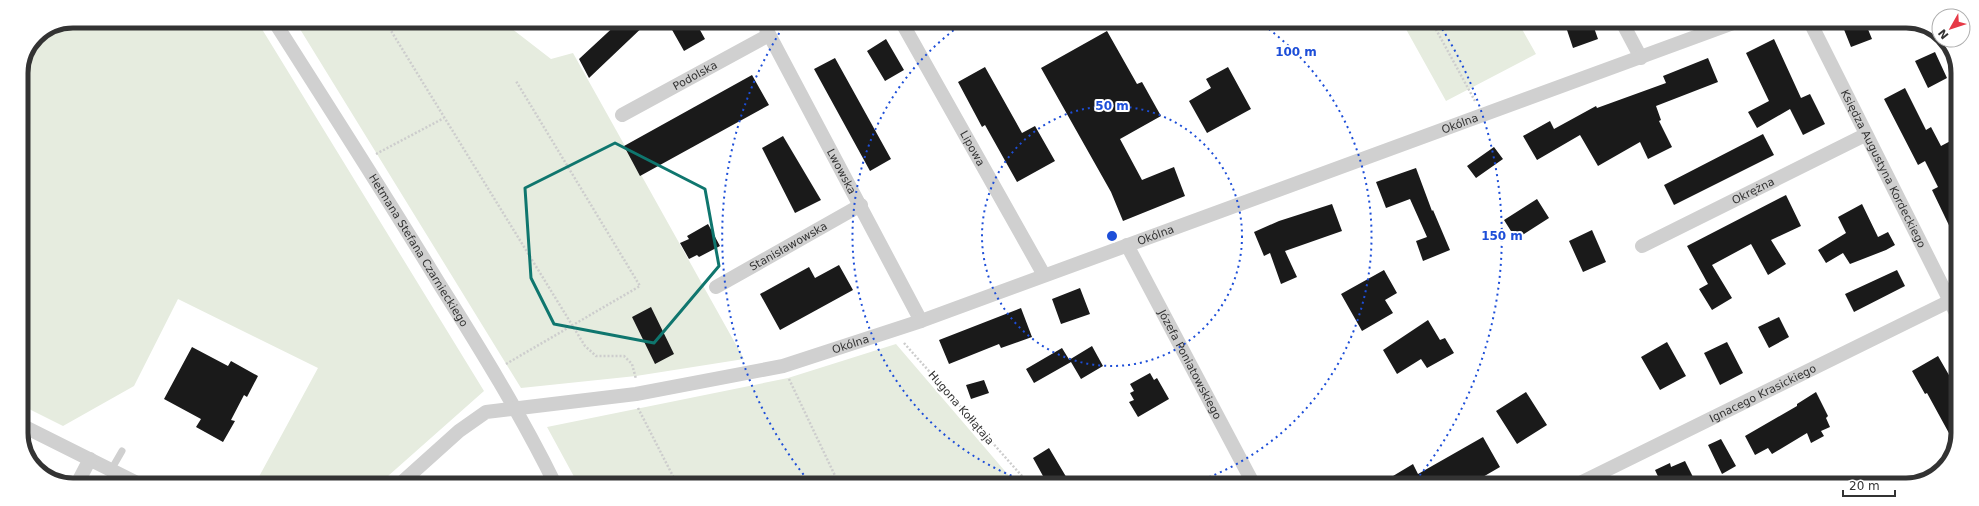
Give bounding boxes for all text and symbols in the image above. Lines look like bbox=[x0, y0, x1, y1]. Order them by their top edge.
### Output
north arrow bbox=[1931, 8, 1971, 48]
text: N bbox=[1936, 26, 1952, 42]
text: 100 m bbox=[1275, 45, 1317, 59]
street label: Podolska bbox=[671, 58, 719, 93]
street label: Księdza Augustyna Kordeckiego bbox=[1838, 87, 1929, 250]
text: 50 m bbox=[1095, 99, 1129, 113]
street label: Okólna bbox=[1440, 111, 1480, 136]
street label: Lipowa bbox=[957, 128, 988, 168]
street label: Lwowska bbox=[824, 146, 859, 196]
street label: Hetmana Stefana Czarnieckiego bbox=[366, 171, 471, 329]
street label: Okrężna bbox=[1730, 175, 1776, 207]
street label: Stanisławowska bbox=[747, 219, 829, 273]
street label: Okólna bbox=[1135, 222, 1176, 248]
centre of rings bbox=[1105, 229, 1119, 243]
text: 150 m bbox=[1481, 229, 1523, 243]
street label: Józefa Poniatowskiego bbox=[1155, 306, 1225, 422]
street label: Okólna bbox=[830, 332, 871, 356]
street label: Ignacego Krasickiego bbox=[1707, 361, 1818, 425]
street label: Hugona Kołłątaja bbox=[925, 368, 997, 448]
scale bar bbox=[1843, 472, 1895, 498]
text: 20 m bbox=[1849, 479, 1880, 493]

